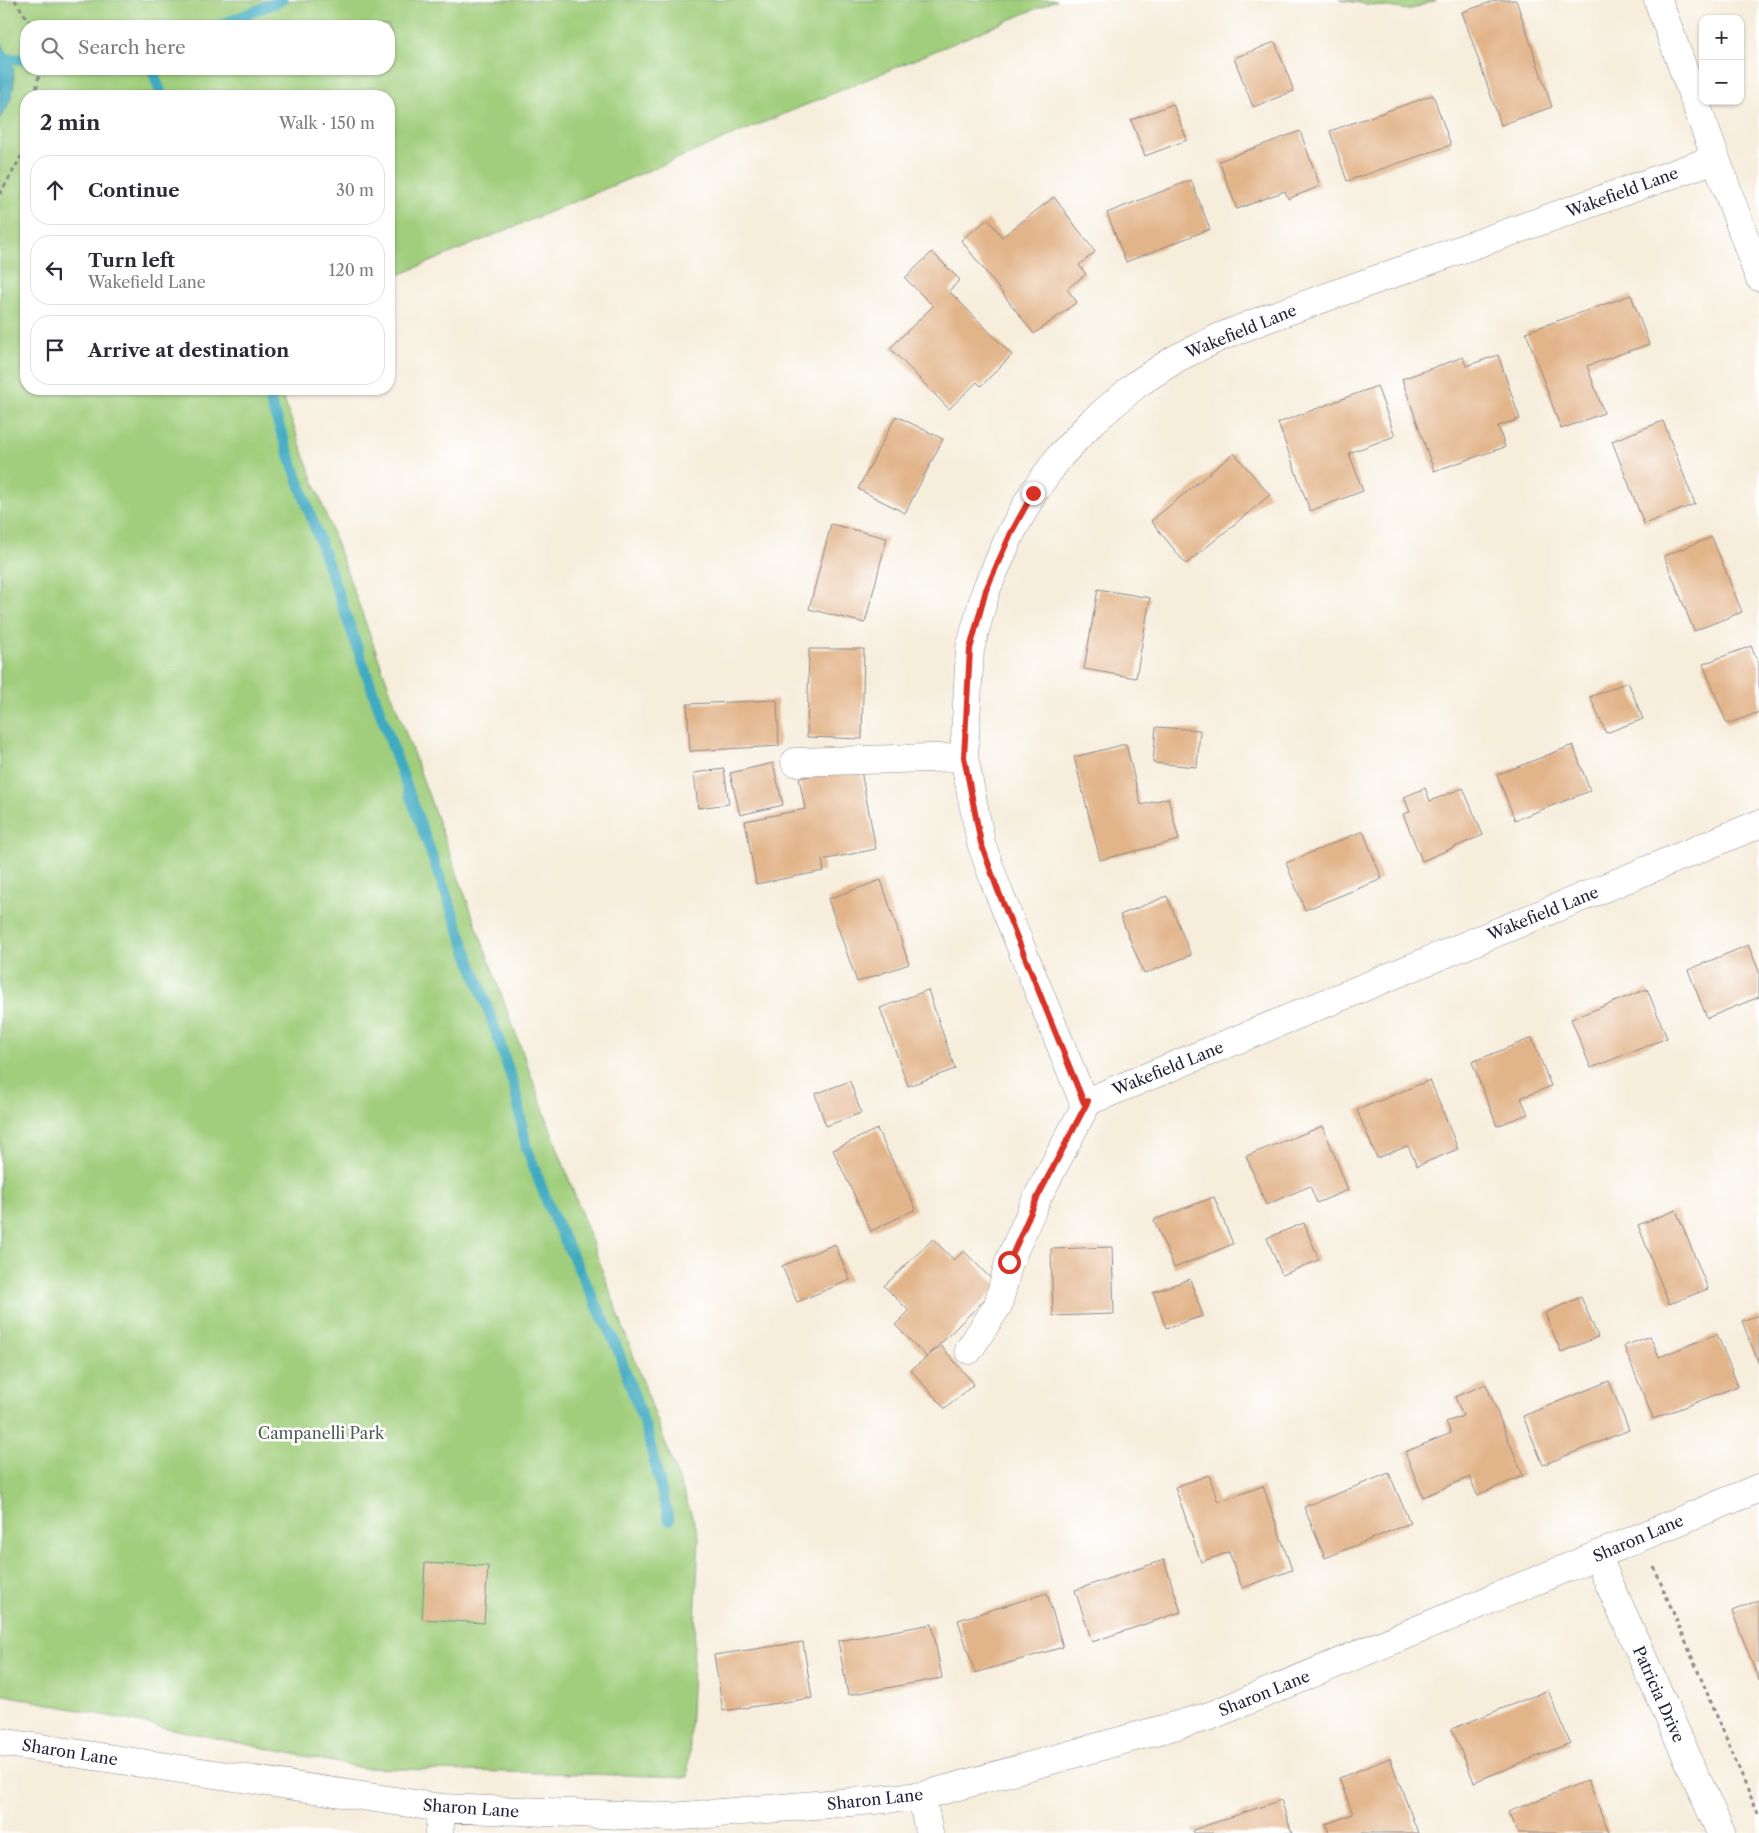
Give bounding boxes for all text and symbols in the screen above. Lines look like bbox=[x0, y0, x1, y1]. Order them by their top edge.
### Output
map controls bbox=[1699, 15, 1744, 105]
button: + bbox=[1699, 15, 1744, 60]
search box bbox=[20, 20, 395, 75]
icon: search bbox=[38, 34, 66, 62]
text: Search here bbox=[78, 36, 186, 59]
button: − bbox=[1699, 60, 1744, 105]
text: 2 min bbox=[40, 110, 100, 135]
text: Walk · 150 m bbox=[279, 113, 375, 133]
street label: Wakefield Lane bbox=[1562, 162, 1681, 222]
icon: ahead bbox=[41, 176, 69, 204]
text: Continue bbox=[88, 179, 180, 202]
text: 30 m bbox=[336, 180, 374, 200]
text: Turn left bbox=[88, 249, 175, 272]
icon: left bbox=[41, 256, 69, 284]
text: 120 m bbox=[329, 260, 374, 280]
text: Wakefield Lane bbox=[88, 272, 206, 292]
street label: Wakefield Lane bbox=[1182, 300, 1299, 363]
icon: arrive bbox=[41, 336, 69, 364]
text: Arrive at destination bbox=[88, 339, 289, 362]
route end bbox=[1022, 482, 1045, 505]
street label: Wakefield Lane bbox=[1484, 882, 1601, 945]
street label: Wakefield Lane bbox=[1109, 1037, 1226, 1100]
route start bbox=[998, 1251, 1021, 1274]
park label: Campanelli Park bbox=[258, 1423, 385, 1443]
street label: Sharon Lane bbox=[1590, 1510, 1686, 1566]
street label: Patricia Drive bbox=[1629, 1643, 1689, 1745]
street label: Sharon Lane bbox=[1215, 1666, 1313, 1720]
street label: Sharon Lane bbox=[21, 1735, 119, 1769]
street label: Sharon Lane bbox=[826, 1784, 924, 1814]
street label: Sharon Lane bbox=[422, 1795, 520, 1821]

